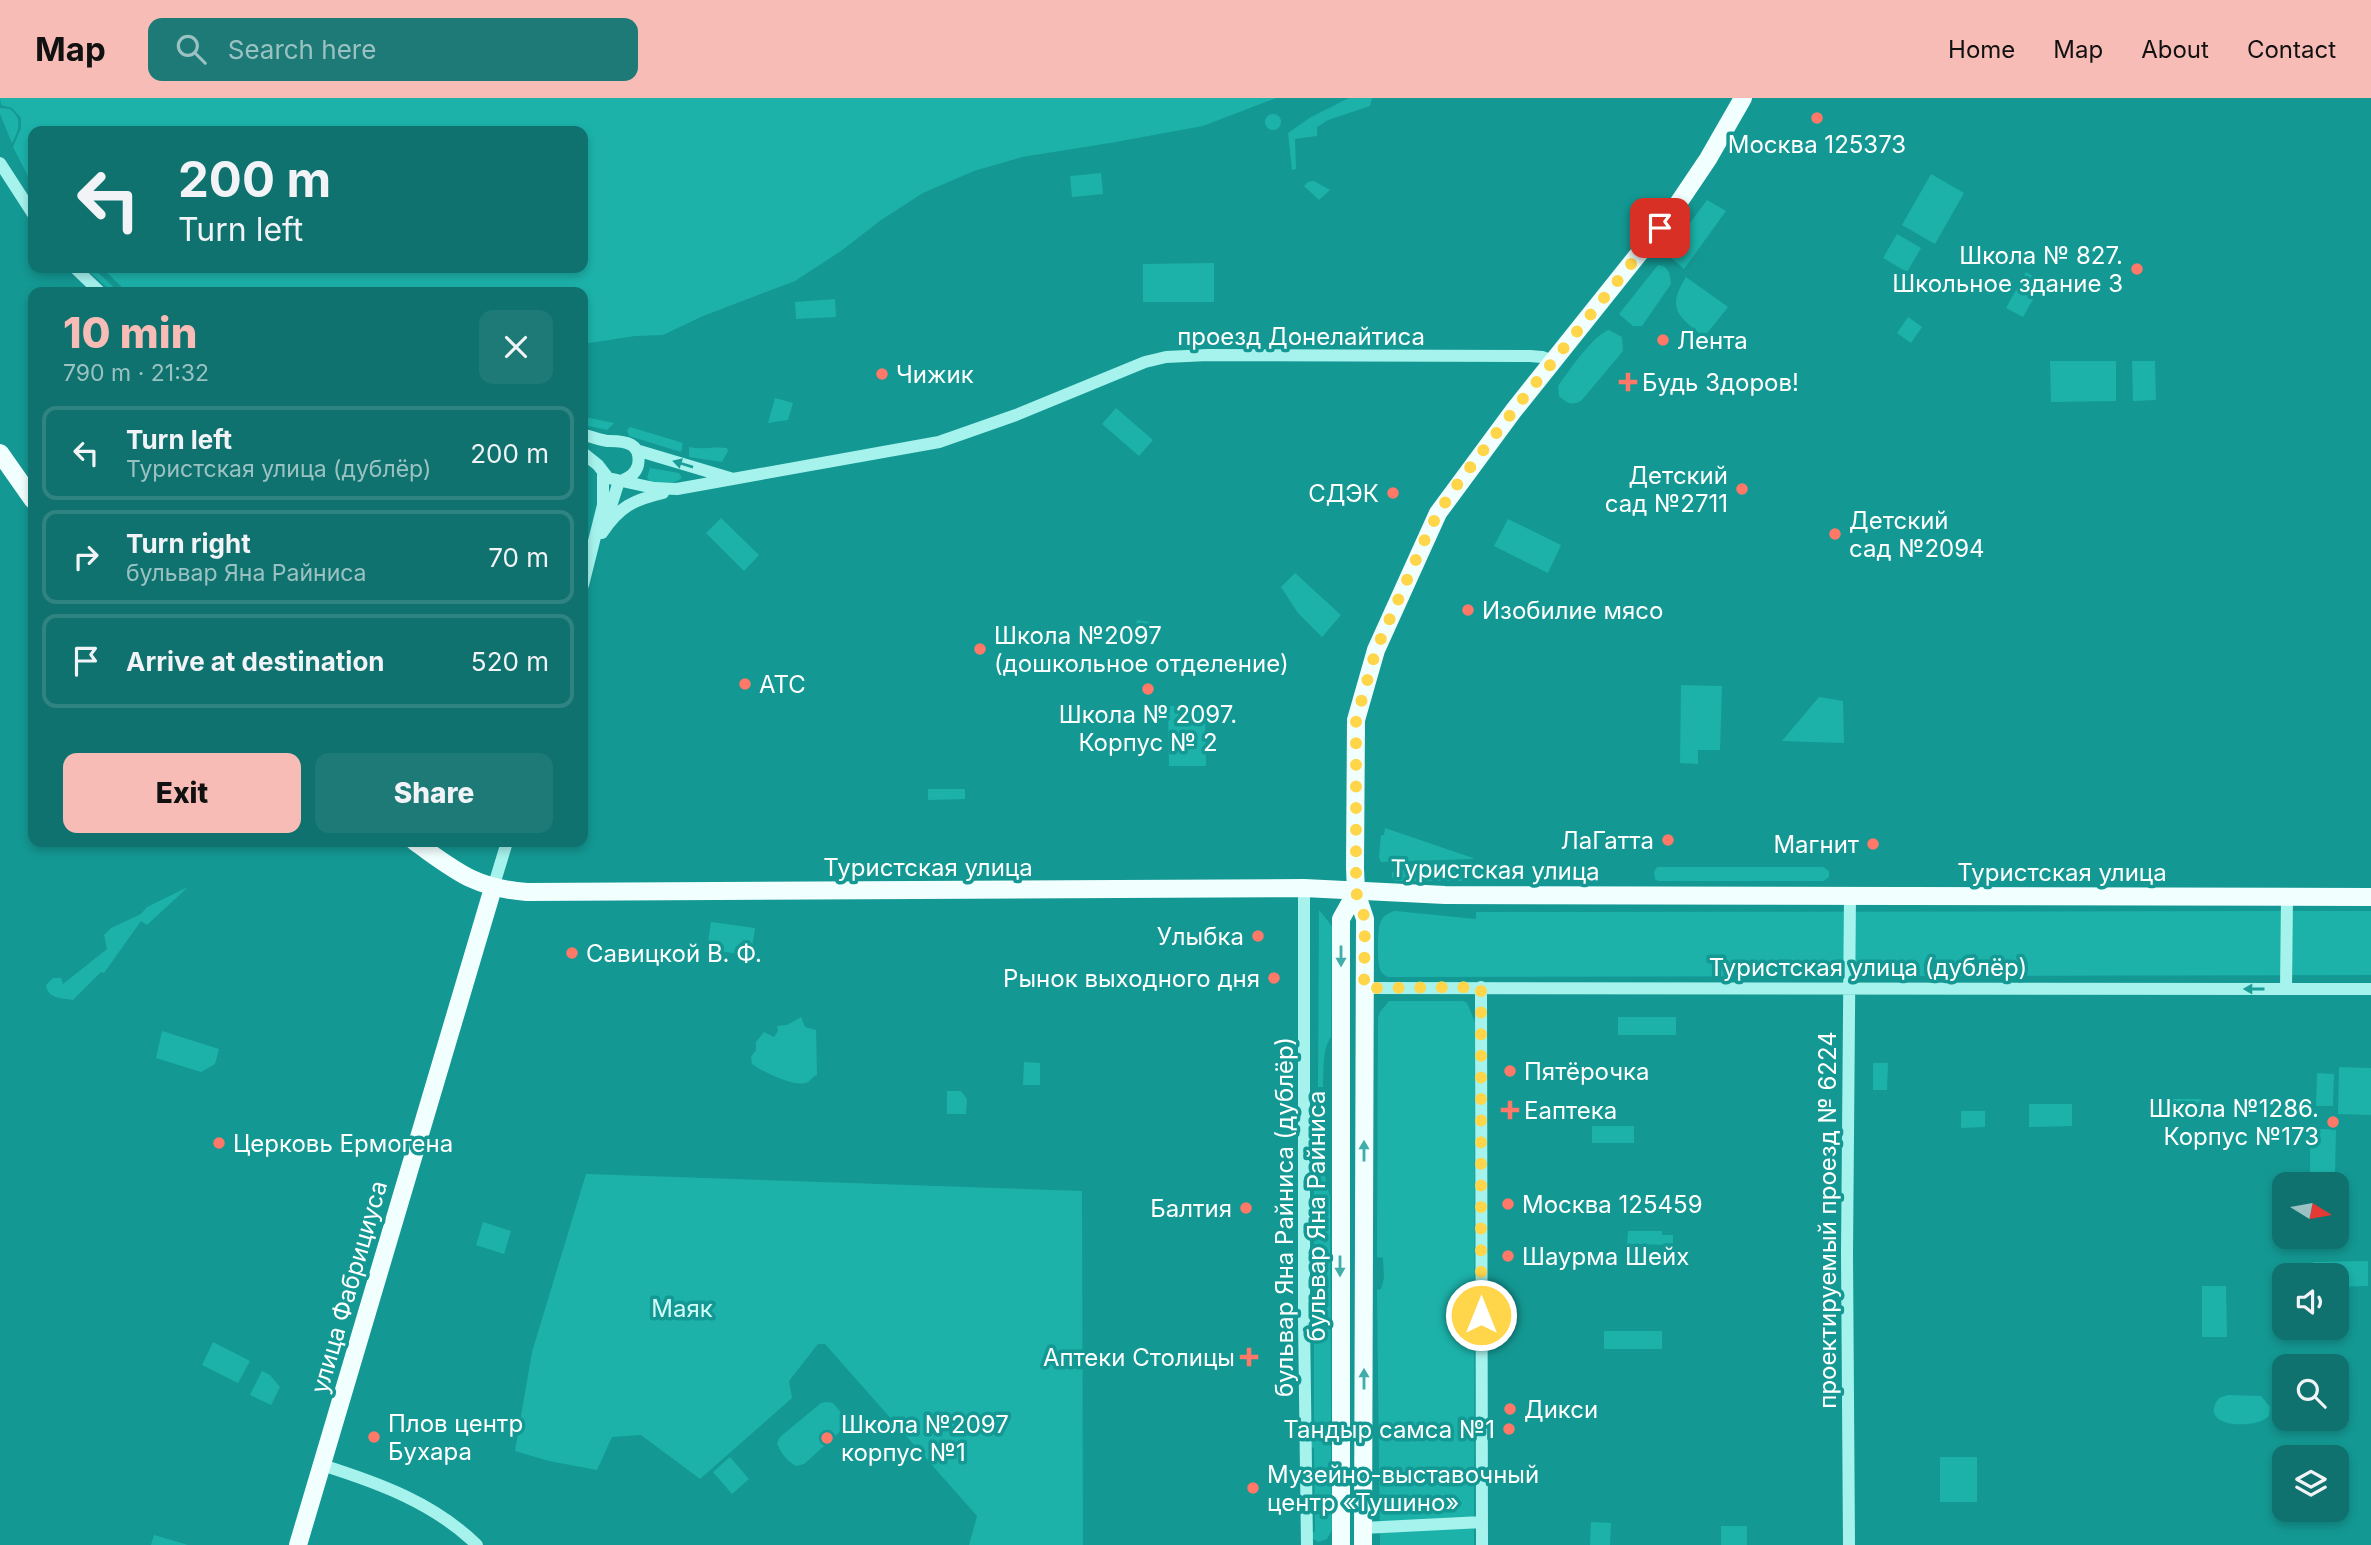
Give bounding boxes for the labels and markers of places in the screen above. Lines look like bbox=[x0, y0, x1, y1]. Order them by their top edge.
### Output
marker: Москва 125373 bbox=[1809, 110, 1825, 126]
place label: Москва 125373 bbox=[1728, 130, 1906, 159]
pin bbox=[1630, 198, 1690, 258]
place label: Школа № 827. Школьное здание 3 bbox=[1892, 241, 2123, 298]
marker: Школа № 827. Школьное здание 3 bbox=[2129, 261, 2145, 277]
place label: Лента bbox=[1677, 326, 1748, 355]
marker: Лента bbox=[1655, 332, 1671, 348]
place label: Чижик bbox=[896, 360, 974, 389]
marker: Чижик bbox=[874, 366, 890, 382]
place label: Будь Здоров! bbox=[1642, 368, 1799, 397]
marker: Будь Здоров! bbox=[1620, 374, 1636, 390]
place label: Детский сад №2711 bbox=[1605, 461, 1728, 518]
place label: СДЭК bbox=[1308, 479, 1379, 508]
marker: Детский сад №2711 bbox=[1734, 481, 1750, 497]
marker: СДЭК bbox=[1385, 485, 1401, 501]
place label: Детский сад №2094 bbox=[1849, 506, 1985, 563]
marker: Детский сад №2094 bbox=[1827, 526, 1843, 542]
place label: Изобилие мясо bbox=[1482, 596, 1663, 625]
marker: Изобилие мясо bbox=[1460, 602, 1476, 618]
place label: Школа №2097 (дошкольное отделение) bbox=[994, 621, 1289, 678]
marker: Школа №2097 (дошкольное отделение) bbox=[972, 641, 988, 657]
place label: АТС bbox=[759, 670, 806, 699]
marker: АТС bbox=[737, 676, 753, 692]
marker: Школа № 2097. Корпус № 2 bbox=[1140, 681, 1156, 697]
place label: Школа № 2097. Корпус № 2 bbox=[1059, 700, 1237, 757]
place label: ЛаГатта bbox=[1561, 826, 1654, 855]
place label: Магнит bbox=[1773, 830, 1859, 859]
marker: ЛаГатта bbox=[1660, 832, 1676, 848]
marker: Магнит bbox=[1865, 836, 1881, 852]
place label: Улыбка bbox=[1157, 922, 1244, 951]
marker: Улыбка bbox=[1250, 928, 1266, 944]
place label: Савицкой В. Ф. bbox=[586, 939, 762, 968]
marker: Савицкой В. Ф. bbox=[564, 945, 580, 961]
place label: Рынок выходного дня bbox=[1003, 964, 1260, 993]
marker: Рынок выходного дня bbox=[1266, 970, 1282, 986]
place label: Пятёрочка bbox=[1524, 1057, 1650, 1086]
marker: Пятёрочка bbox=[1502, 1063, 1518, 1079]
place label: Школа №1286. Корпус №173 bbox=[2149, 1094, 2319, 1151]
place label: Еаптека bbox=[1524, 1096, 1617, 1125]
marker: Еаптека bbox=[1502, 1102, 1518, 1118]
marker: Школа №1286. Корпус №173 bbox=[2325, 1114, 2341, 1130]
place label: Церковь Ермогена bbox=[233, 1129, 453, 1158]
marker: Церковь Ермогена bbox=[211, 1135, 227, 1151]
place label: Москва 125459 bbox=[1522, 1190, 1703, 1219]
place label: Балтия bbox=[1150, 1194, 1232, 1223]
marker: Москва 125459 bbox=[1500, 1196, 1516, 1212]
marker: Балтия bbox=[1238, 1200, 1254, 1216]
place label: Шаурма Шейх bbox=[1522, 1242, 1689, 1271]
marker: Шаурма Шейх bbox=[1500, 1248, 1516, 1264]
place label: Аптеки Столицы bbox=[1043, 1343, 1235, 1372]
marker: Аптеки Столицы bbox=[1241, 1349, 1257, 1365]
place label: Дикси bbox=[1524, 1395, 1598, 1424]
marker: Дикси bbox=[1502, 1401, 1518, 1417]
place label: Плов центр Бухара bbox=[388, 1409, 523, 1466]
place label: Школа №2097 корпус №1 bbox=[841, 1410, 1009, 1467]
place label: Тандыр самса №1 bbox=[1283, 1415, 1495, 1444]
marker: Тандыр самса №1 bbox=[1501, 1421, 1517, 1437]
marker: Плов центр Бухара bbox=[366, 1429, 382, 1445]
marker: Школа №2097 корпус №1 bbox=[819, 1430, 835, 1446]
place label: Музейно-выставочный центр «Тушино» bbox=[1267, 1460, 1539, 1517]
marker: Музейно-выставочный центр «Тушино» bbox=[1245, 1480, 1261, 1496]

